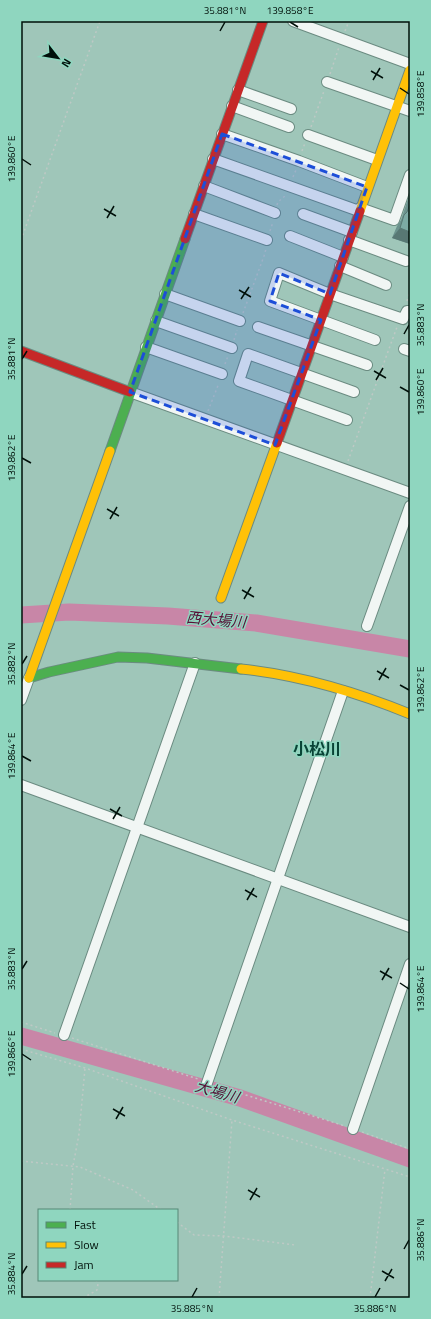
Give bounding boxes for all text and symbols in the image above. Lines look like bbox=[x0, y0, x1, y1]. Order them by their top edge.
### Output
text: 35.881°N bbox=[204, 3, 246, 18]
text: 139.858°E bbox=[267, 3, 314, 18]
north arrow bbox=[38, 38, 78, 78]
text: N bbox=[58, 56, 75, 71]
text: 139.858°E bbox=[413, 70, 428, 117]
text: 139.860°E bbox=[4, 135, 19, 182]
text: 35.883°N bbox=[413, 304, 428, 346]
text: 35.881°N bbox=[4, 338, 19, 380]
text: 139.860°E bbox=[413, 368, 428, 415]
text: 139.862°E bbox=[4, 434, 19, 481]
water label: 西大場川 bbox=[185, 605, 249, 634]
text: 35.882°N bbox=[4, 643, 19, 685]
text: 139.862°E bbox=[413, 666, 428, 713]
text: 139.864°E bbox=[4, 732, 19, 779]
district label: 小松川 bbox=[293, 737, 341, 761]
text: 35.883°N bbox=[4, 948, 19, 990]
text: 139.864°E bbox=[413, 965, 428, 1012]
text: 139.866°E bbox=[4, 1030, 19, 1077]
water label: 大場川 bbox=[192, 1074, 244, 1109]
legend bbox=[38, 1209, 178, 1281]
text: Fast bbox=[74, 1215, 97, 1234]
text: 35.886°N bbox=[413, 1219, 428, 1261]
text: Slow bbox=[74, 1235, 99, 1254]
text: 35.884°N bbox=[4, 1253, 19, 1295]
text: Jam bbox=[74, 1255, 94, 1274]
text: 35.885°N bbox=[171, 1301, 213, 1316]
text: 35.886°N bbox=[354, 1301, 396, 1316]

